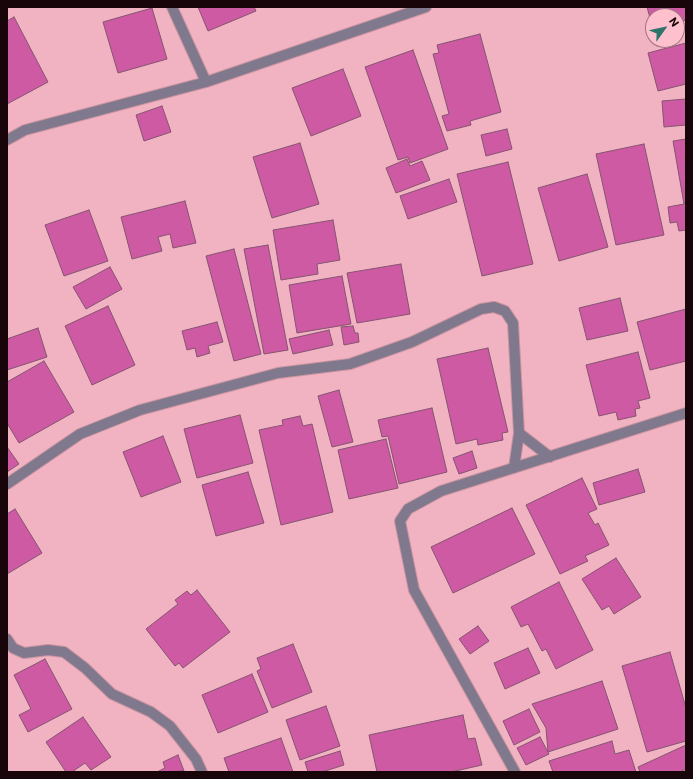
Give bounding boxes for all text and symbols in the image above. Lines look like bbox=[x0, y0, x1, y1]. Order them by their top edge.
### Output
north arrow bbox=[645, 8, 685, 48]
text: N bbox=[667, 15, 682, 29]

